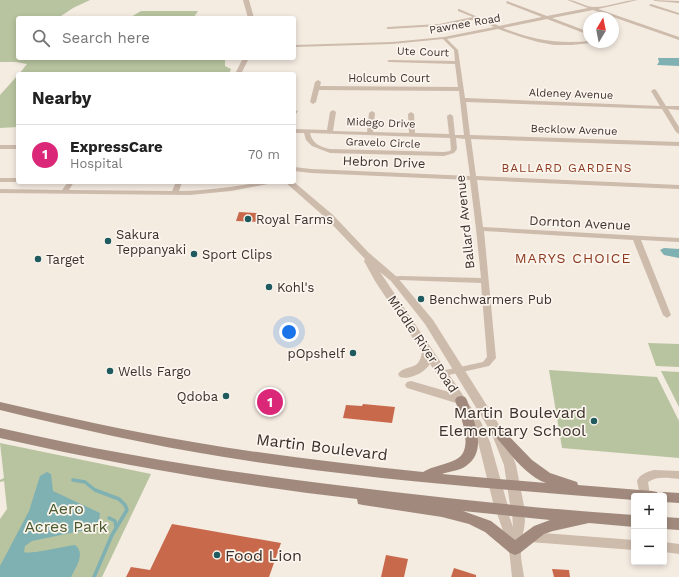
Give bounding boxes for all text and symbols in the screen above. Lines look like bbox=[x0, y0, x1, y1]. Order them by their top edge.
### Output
street label: Pawnee Road bbox=[428, 11, 502, 37]
north arrow bbox=[583, 12, 619, 48]
search box bbox=[16, 16, 296, 60]
icon: search bbox=[30, 27, 52, 49]
text: Search here bbox=[62, 29, 150, 47]
street label: Ute Court bbox=[397, 45, 450, 59]
street label: Holcumb Court bbox=[348, 72, 430, 85]
street label: Aldeney Avenue bbox=[529, 86, 613, 102]
text: Nearby bbox=[32, 88, 91, 108]
street label: Midego Drive bbox=[346, 115, 416, 131]
street label: Becklow Avenue bbox=[530, 122, 618, 138]
street label: Gravelo Circle bbox=[345, 135, 421, 151]
text: ExpressCare bbox=[70, 138, 163, 156]
text: 1 bbox=[42, 147, 48, 162]
text: 70 m bbox=[248, 147, 280, 162]
street label: Hebron Drive bbox=[342, 153, 426, 171]
text: Hospital bbox=[70, 156, 122, 171]
district label: BALLARD GARDENS bbox=[501, 161, 633, 175]
street label: Ballard Avenue bbox=[453, 174, 477, 270]
place label: Royal Farms bbox=[256, 212, 333, 227]
street label: Dornton Avenue bbox=[529, 213, 631, 233]
marker: Royal Farms bbox=[243, 214, 253, 224]
place label: Sakura Teppanyaki bbox=[116, 227, 186, 257]
marker: Sakura Teppanyaki bbox=[103, 236, 113, 246]
place label: Sport Clips bbox=[202, 247, 273, 262]
marker: Sport Clips bbox=[189, 249, 199, 259]
district label: MARYS CHOICE bbox=[515, 250, 631, 266]
place label: Target bbox=[46, 252, 85, 267]
marker: Target bbox=[33, 254, 43, 264]
place label: Kohl's bbox=[277, 280, 314, 295]
marker: Kohl's bbox=[264, 282, 274, 292]
street label: Middle River Road bbox=[385, 292, 461, 396]
place label: Benchwarmers Pub bbox=[429, 292, 552, 307]
marker: Benchwarmers Pub bbox=[416, 294, 426, 304]
your location bbox=[279, 322, 299, 342]
place label: pOpshelf bbox=[288, 346, 345, 361]
marker: pOpshelf bbox=[348, 348, 358, 358]
place label: Wells Fargo bbox=[118, 364, 191, 379]
marker: Wells Fargo bbox=[105, 366, 115, 376]
pin: 1 bbox=[257, 387, 283, 417]
place label: Qdoba bbox=[177, 389, 219, 404]
marker: Qdoba bbox=[221, 391, 231, 401]
place label: Martin Boulevard Elementary School bbox=[439, 403, 586, 440]
marker: Martin Boulevard Elementary School bbox=[589, 416, 599, 426]
street label: Martin Boulevard bbox=[255, 430, 389, 464]
map controls bbox=[631, 493, 667, 565]
button: + bbox=[631, 493, 667, 529]
park label: Aero Acres Park bbox=[24, 499, 108, 536]
button: − bbox=[631, 529, 667, 565]
place label: Food Lion bbox=[225, 546, 302, 565]
marker: Food Lion bbox=[212, 550, 222, 560]

